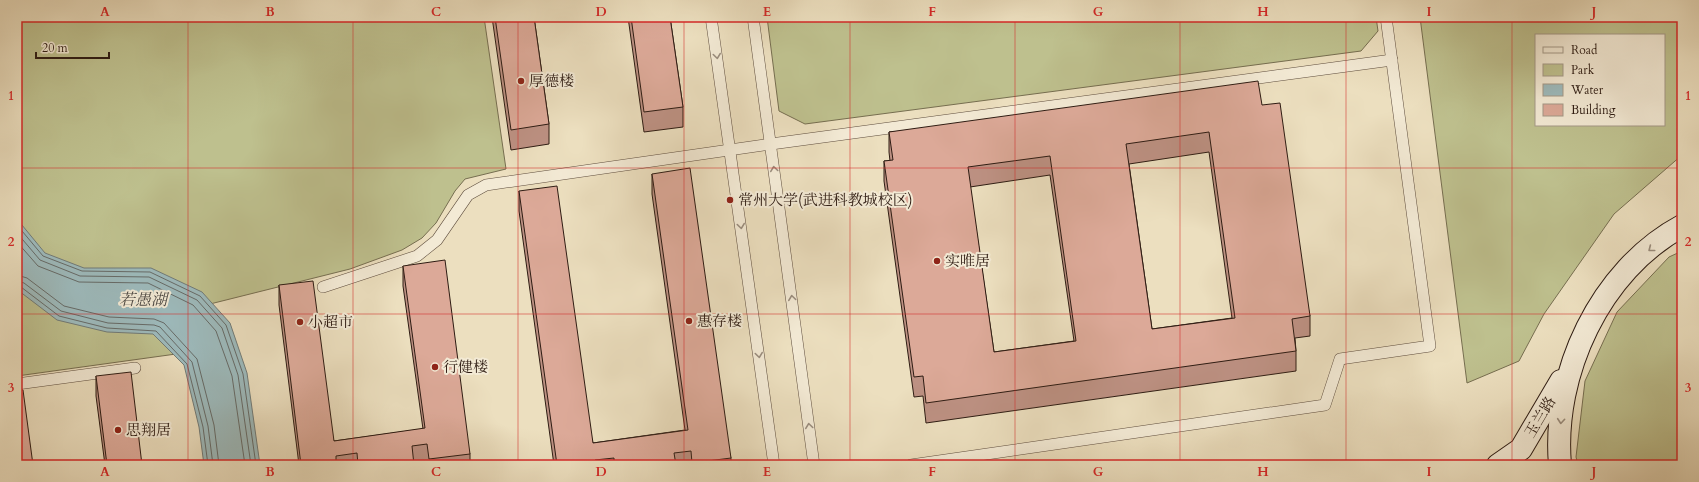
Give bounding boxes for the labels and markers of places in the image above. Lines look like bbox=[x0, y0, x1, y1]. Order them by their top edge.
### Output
place label: 厚德楼 bbox=[529, 71, 574, 91]
marker: 厚德楼 bbox=[516, 76, 526, 86]
place label: 常州大学(武进科教城校区) bbox=[738, 190, 913, 210]
marker: 常州大学(武进科教城校区) bbox=[725, 195, 735, 205]
place label: 实唯居 bbox=[945, 251, 990, 271]
marker: 实唯居 bbox=[932, 256, 942, 266]
place label: 惠存楼 bbox=[697, 311, 742, 331]
place label: 小超市 bbox=[308, 312, 353, 332]
marker: 惠存楼 bbox=[684, 316, 694, 326]
marker: 小超市 bbox=[295, 317, 305, 327]
place label: 行健楼 bbox=[443, 357, 488, 377]
marker: 行健楼 bbox=[430, 362, 440, 372]
place label: 思翔居 bbox=[126, 420, 171, 440]
marker: 思翔居 bbox=[113, 425, 123, 435]

